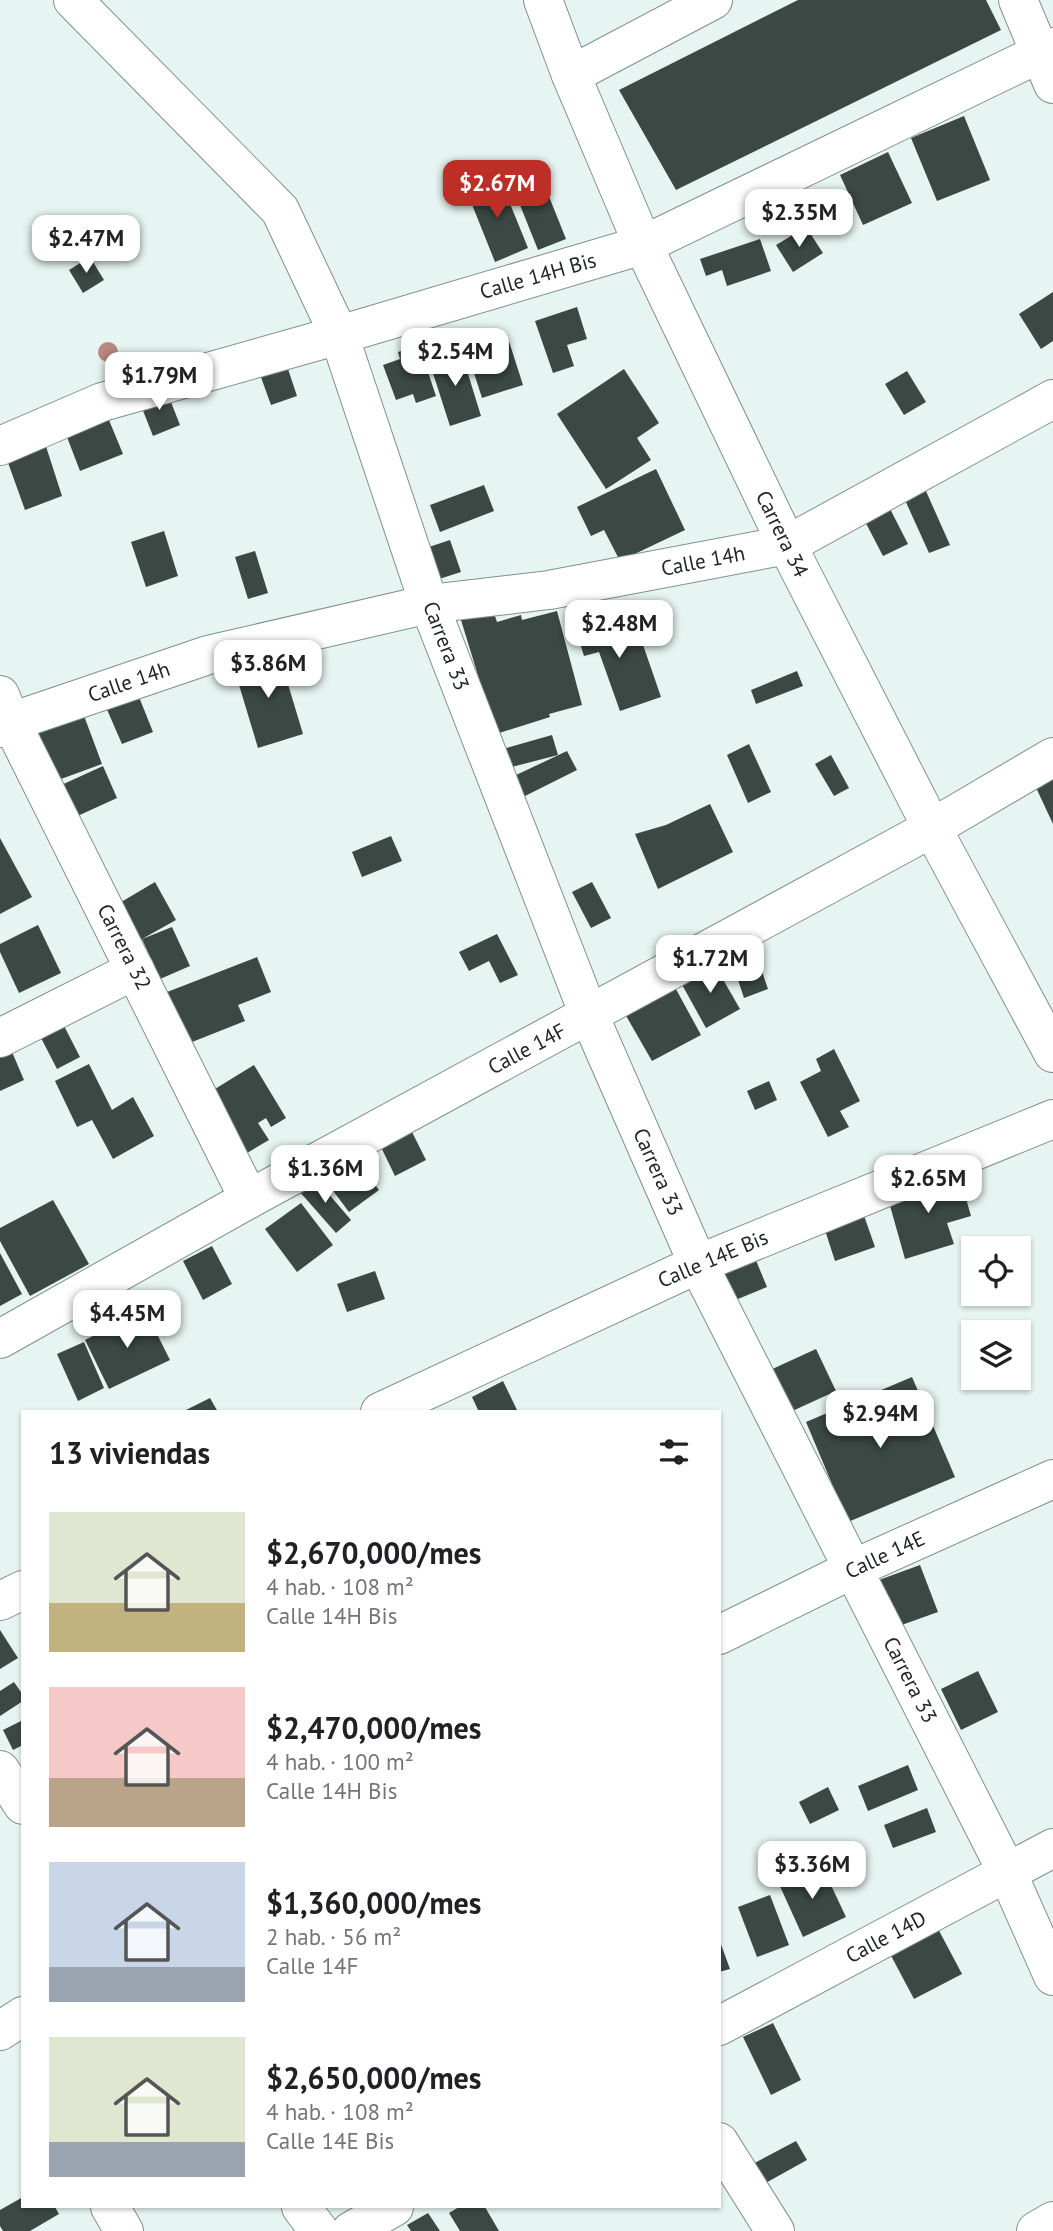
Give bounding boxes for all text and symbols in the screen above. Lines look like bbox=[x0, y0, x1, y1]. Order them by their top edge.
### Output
pin: $2.67M bbox=[440, 160, 554, 220]
text: $2.67M bbox=[459, 168, 535, 197]
pin: $2.35M bbox=[742, 190, 856, 249]
text: $2.35M bbox=[761, 197, 837, 226]
pin: $2.47M bbox=[29, 216, 143, 275]
text: $2.47M bbox=[48, 223, 124, 252]
street label: Calle 14H Bis bbox=[476, 246, 599, 305]
pin: $2.54M bbox=[398, 328, 512, 388]
text: $2.54M bbox=[417, 336, 493, 365]
pin: $1.79M bbox=[102, 352, 216, 412]
text: $1.79M bbox=[121, 360, 197, 389]
street label: Carrera 34 bbox=[750, 486, 815, 582]
street label: Calle 14h bbox=[659, 539, 747, 582]
street label: Carrera 33 bbox=[417, 598, 476, 694]
pin: $2.48M bbox=[562, 600, 676, 660]
text: $2.48M bbox=[581, 608, 657, 637]
pin: $3.86M bbox=[211, 640, 325, 700]
text: $3.86M bbox=[230, 648, 306, 677]
street label: Calle 14h bbox=[84, 655, 173, 708]
street label: Carrera 32 bbox=[91, 899, 158, 994]
pin: $1.72M bbox=[653, 936, 767, 995]
text: $1.72M bbox=[672, 943, 748, 972]
street label: Calle 14F bbox=[483, 1017, 570, 1080]
street label: Carrera 33 bbox=[627, 1124, 690, 1220]
pin: $1.36M bbox=[268, 1146, 382, 1205]
text: $1.36M bbox=[287, 1153, 363, 1182]
pin: $2.65M bbox=[871, 1156, 985, 1215]
text: $2.65M bbox=[890, 1163, 966, 1192]
street label: Calle 14E Bis bbox=[654, 1223, 772, 1294]
map controls bbox=[961, 1236, 1031, 1390]
button: locate bbox=[961, 1236, 1031, 1306]
pin: $4.45M bbox=[70, 1290, 184, 1350]
text: $4.45M bbox=[89, 1298, 165, 1327]
button: layers bbox=[961, 1320, 1031, 1390]
pin: $2.94M bbox=[823, 1390, 937, 1450]
text: $2.94M bbox=[842, 1398, 918, 1427]
text: 13 viviendas bbox=[49, 1433, 210, 1472]
icon: filters bbox=[655, 1433, 693, 1471]
street label: Calle 14E bbox=[841, 1524, 929, 1585]
text: $2,670,000/mes bbox=[266, 1533, 482, 1572]
icon: home bbox=[105, 1540, 189, 1624]
text: 4 hab. · 108 m² bbox=[266, 1572, 414, 1601]
text: Calle 14H Bis bbox=[266, 1601, 397, 1630]
street label: Carrera 33 bbox=[877, 1632, 944, 1727]
text: $2,470,000/mes bbox=[266, 1708, 482, 1747]
icon: home bbox=[105, 1715, 189, 1799]
text: 4 hab. · 100 m² bbox=[266, 1747, 414, 1776]
text: Calle 14H Bis bbox=[266, 1776, 397, 1805]
pin: $3.36M bbox=[755, 1842, 869, 1901]
text: $3.36M bbox=[774, 1849, 850, 1878]
text: $1,360,000/mes bbox=[266, 1883, 482, 1922]
icon: home bbox=[105, 1890, 189, 1974]
street label: Calle 14D bbox=[841, 1904, 931, 1969]
text: 2 hab. · 56 m² bbox=[266, 1922, 401, 1951]
text: Calle 14F bbox=[266, 1951, 358, 1980]
text: $2,650,000/mes bbox=[266, 2058, 482, 2097]
icon: home bbox=[105, 2065, 189, 2149]
text: 4 hab. · 108 m² bbox=[266, 2097, 414, 2126]
text: Calle 14E Bis bbox=[266, 2126, 394, 2155]

